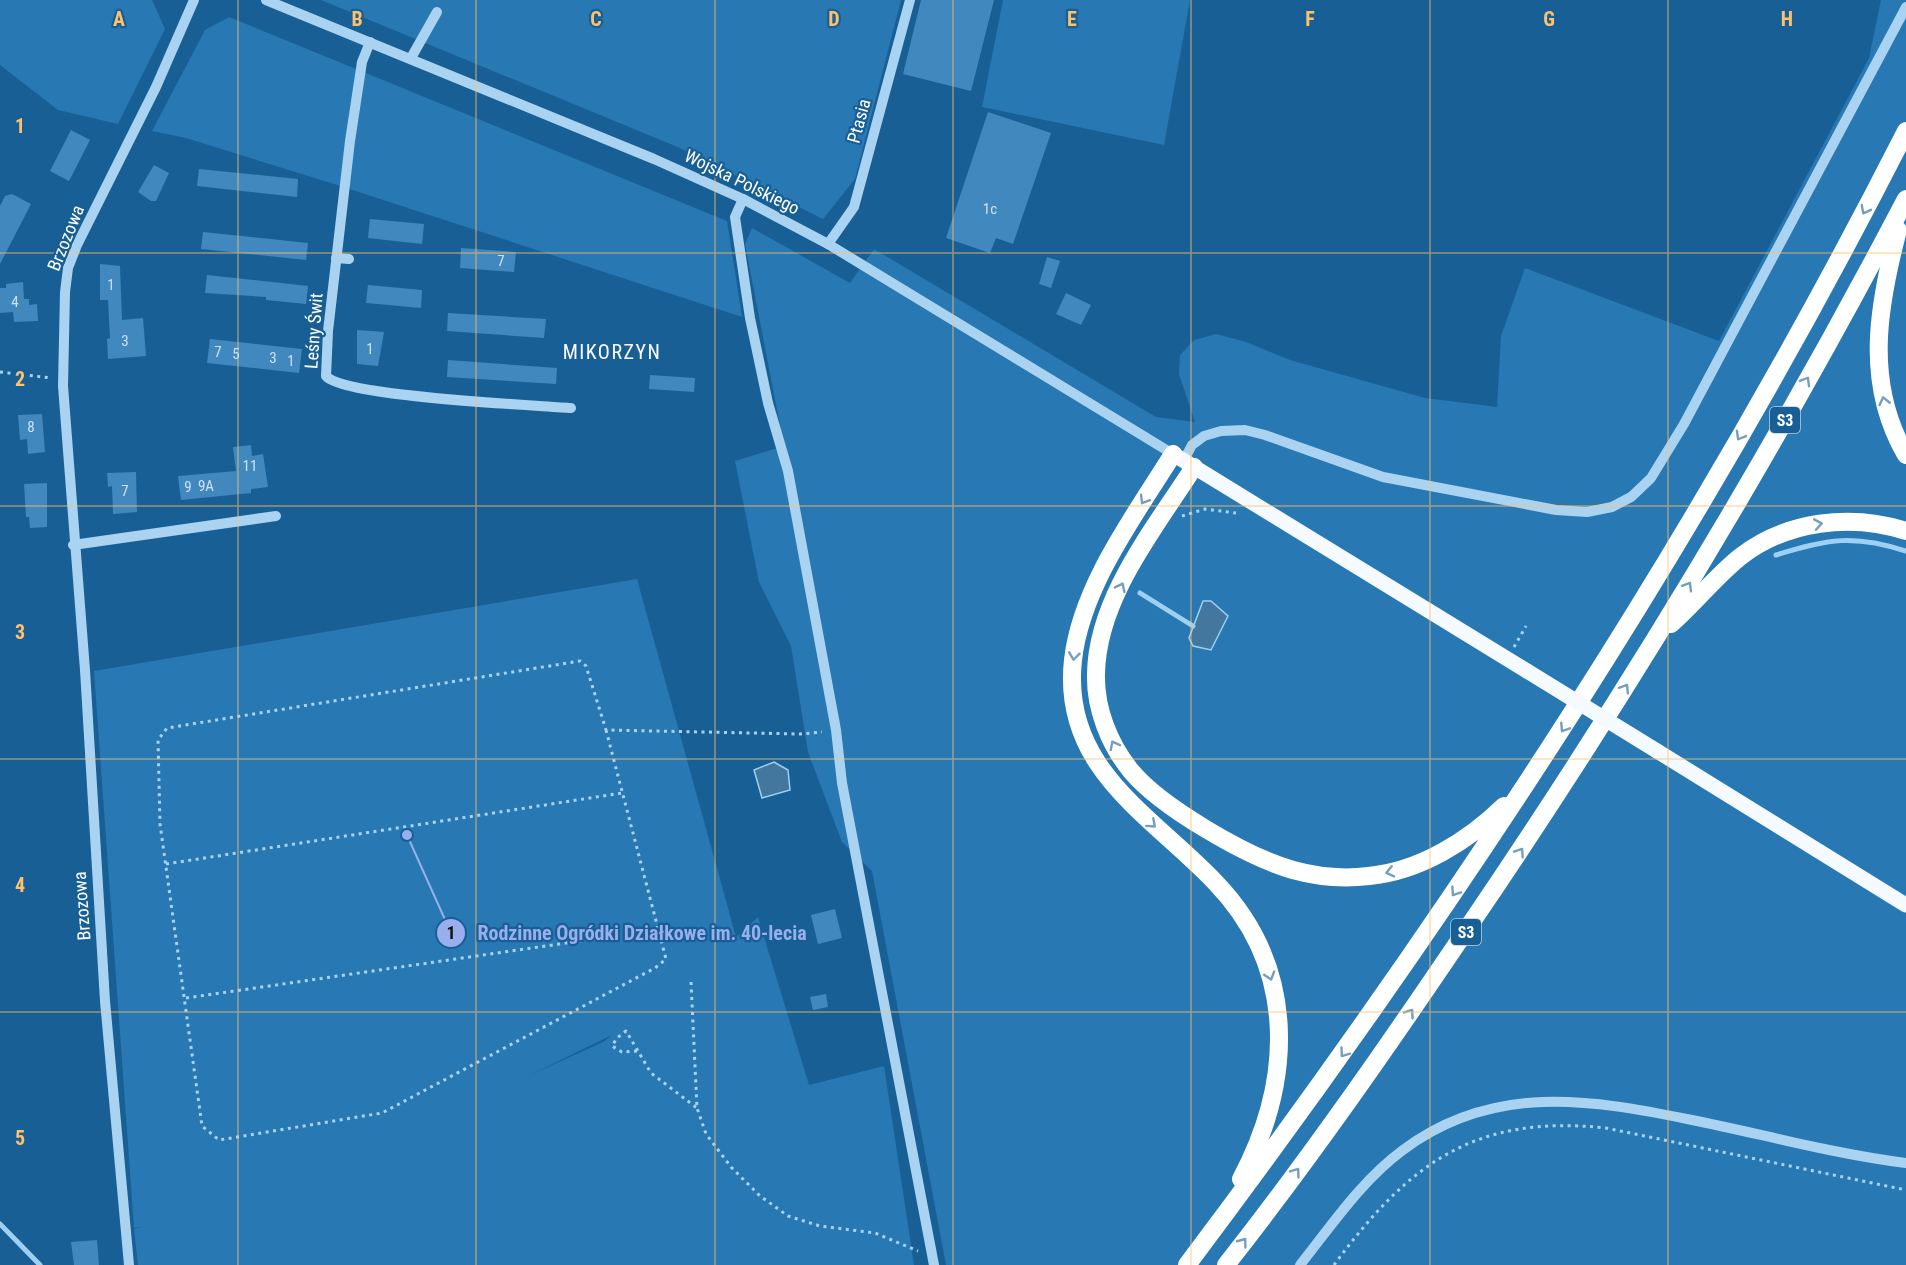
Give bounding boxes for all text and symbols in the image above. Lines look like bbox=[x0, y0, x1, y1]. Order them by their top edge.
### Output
text: A bbox=[113, 7, 125, 31]
text: B bbox=[351, 7, 363, 31]
text: C bbox=[590, 7, 602, 31]
text: D bbox=[828, 7, 840, 31]
text: E bbox=[1067, 7, 1077, 31]
text: F bbox=[1305, 7, 1315, 31]
text: G bbox=[1543, 7, 1555, 31]
text: H bbox=[1781, 7, 1793, 31]
street label: Ptasia bbox=[843, 96, 874, 145]
text: 1 bbox=[15, 114, 25, 138]
street label: Wojska Polskiego bbox=[681, 145, 803, 218]
house number: 1c bbox=[983, 200, 997, 218]
street label: Brzozowa bbox=[43, 202, 88, 274]
one-way arrow bbox=[1861, 203, 1872, 214]
house number: 7 bbox=[497, 252, 505, 270]
house number: 1 bbox=[107, 276, 115, 294]
street label: Leśny Świt bbox=[300, 292, 327, 370]
house number: 4 bbox=[11, 293, 19, 311]
house number: 3 bbox=[121, 332, 129, 350]
house number: 1 bbox=[366, 340, 374, 358]
district label: MIKORZYN bbox=[563, 340, 661, 364]
house number: 7 bbox=[214, 343, 222, 361]
house number: 5 bbox=[232, 345, 240, 363]
house number: 3 bbox=[269, 349, 277, 367]
house number: 1 bbox=[287, 352, 295, 370]
text: 2 bbox=[15, 367, 25, 391]
one-way arrow bbox=[1799, 377, 1811, 388]
one-way arrow bbox=[1879, 396, 1892, 406]
road number: S3 bbox=[1770, 407, 1800, 433]
house number: 8 bbox=[27, 418, 35, 436]
one-way arrow bbox=[1736, 430, 1748, 440]
house number: 11 bbox=[243, 457, 257, 475]
house number: 9A bbox=[198, 477, 214, 495]
house number: 9 bbox=[184, 478, 192, 496]
house number: 7 bbox=[121, 482, 129, 500]
one-way arrow bbox=[1140, 494, 1152, 504]
one-way arrow bbox=[1813, 518, 1823, 531]
one-way arrow bbox=[1680, 582, 1692, 592]
one-way arrow bbox=[1114, 583, 1125, 593]
text: 3 bbox=[15, 620, 25, 644]
one-way arrow bbox=[1068, 651, 1080, 660]
one-way arrow bbox=[1618, 684, 1630, 694]
one-way arrow bbox=[1559, 722, 1571, 732]
one-way arrow bbox=[1110, 740, 1121, 751]
one-way arrow bbox=[1145, 817, 1156, 828]
one-way arrow bbox=[1512, 848, 1524, 858]
one-way arrow bbox=[1386, 865, 1396, 878]
street label: Brzozowa bbox=[69, 871, 94, 941]
text: 4 bbox=[15, 873, 25, 897]
one-way arrow bbox=[1451, 886, 1462, 897]
callout: Rodzinne Ogródki Działkowe im. 40-lecia bbox=[436, 914, 819, 952]
road number: S3 bbox=[1451, 919, 1481, 945]
text: Rodzinne Ogródki Działkowe im. 40-lecia bbox=[477, 921, 807, 945]
text: 1 bbox=[446, 922, 456, 943]
one-way arrow bbox=[1263, 970, 1275, 981]
one-way arrow bbox=[1403, 1009, 1414, 1020]
one-way arrow bbox=[1340, 1046, 1351, 1057]
text: 5 bbox=[15, 1126, 25, 1150]
one-way arrow bbox=[1289, 1167, 1300, 1178]
one-way arrow bbox=[1236, 1237, 1247, 1248]

